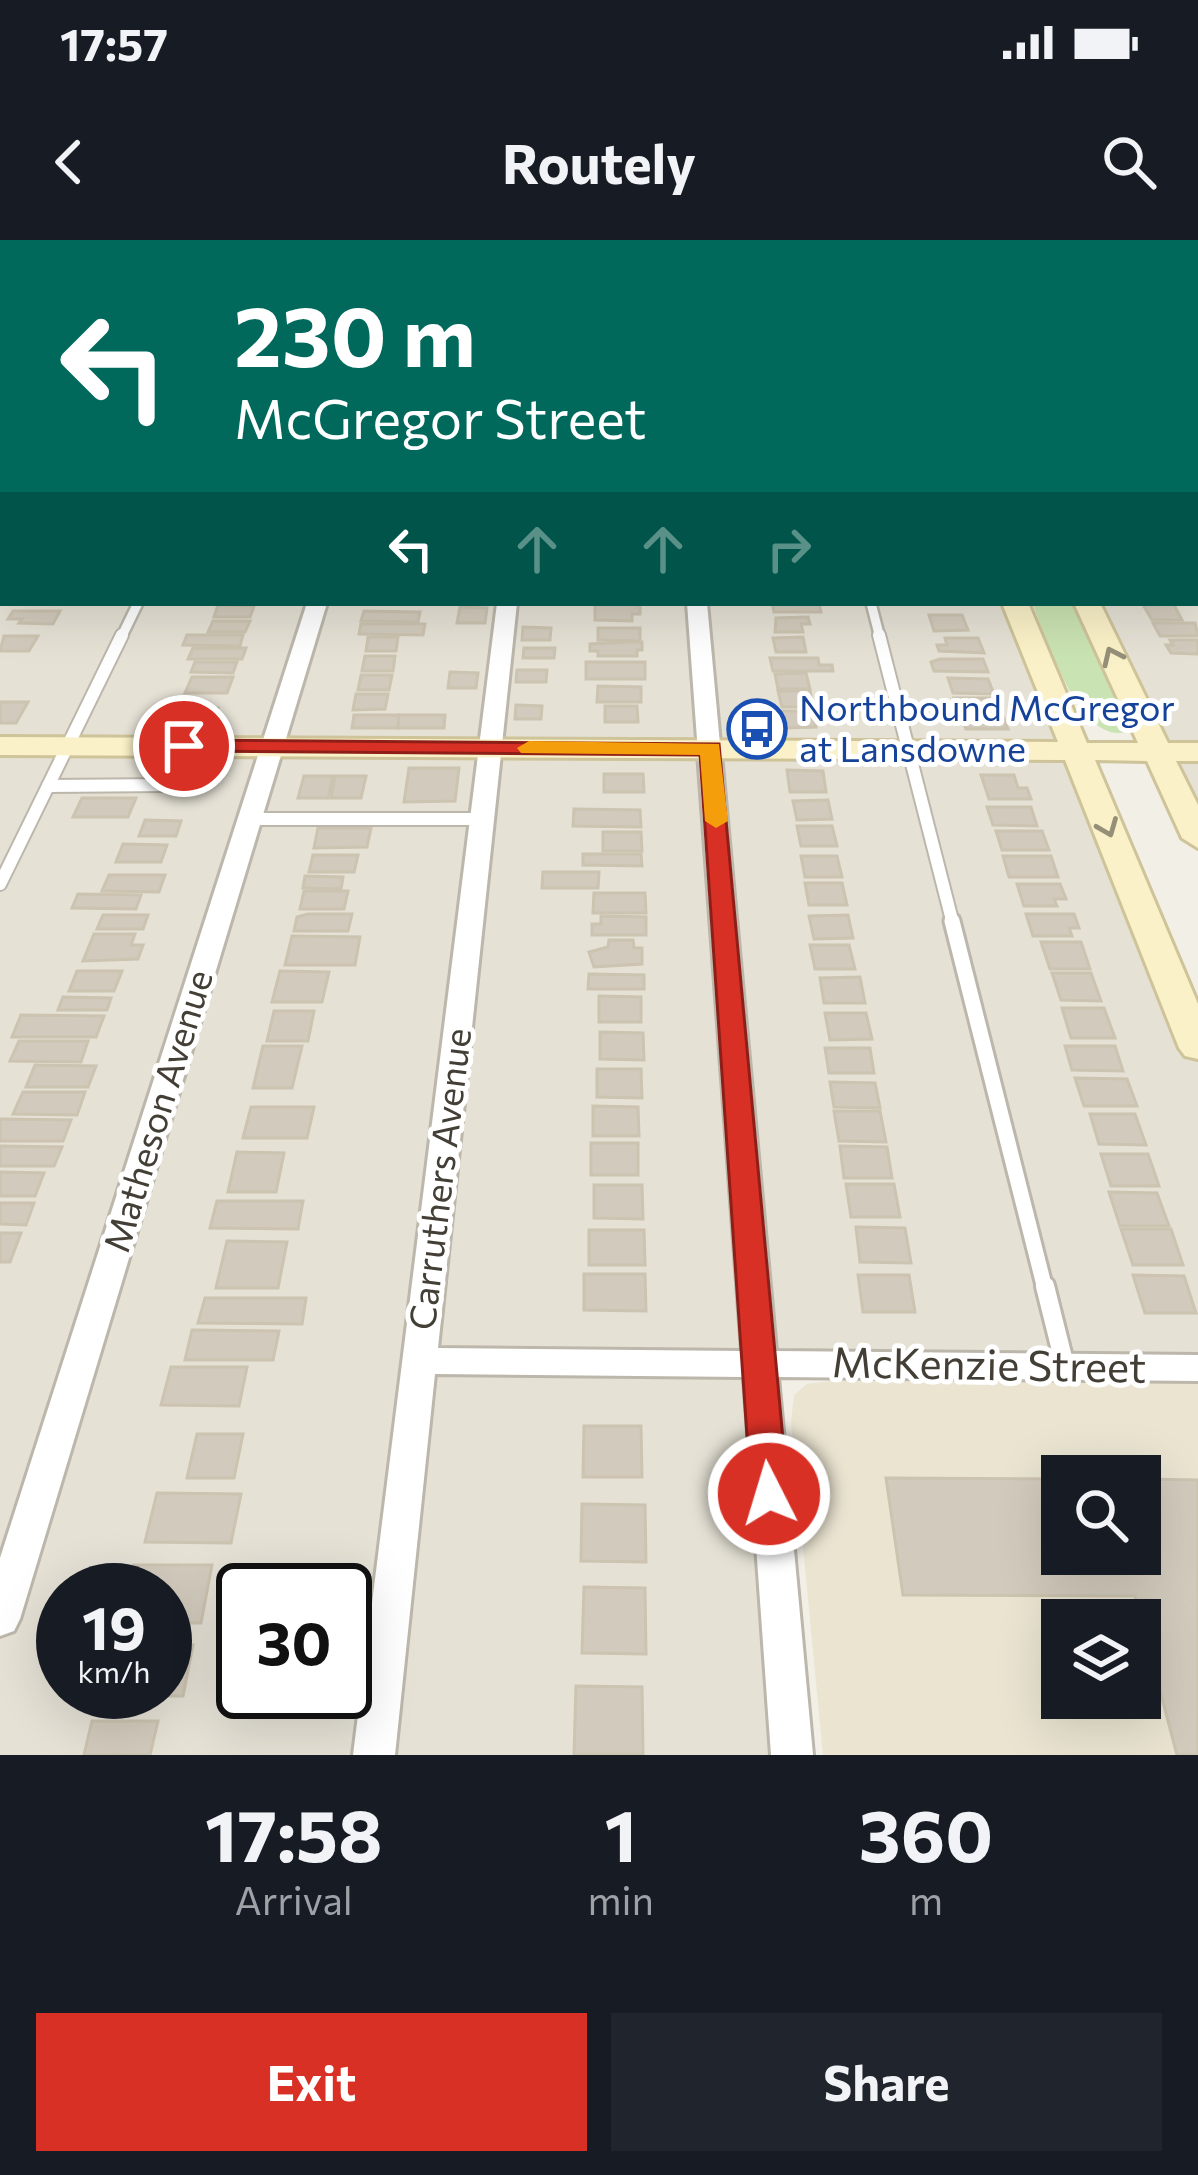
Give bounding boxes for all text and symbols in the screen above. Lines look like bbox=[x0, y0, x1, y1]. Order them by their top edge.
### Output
text: 17:57 bbox=[60, 15, 168, 70]
icon: back bbox=[36, 129, 102, 195]
text: Routely bbox=[502, 129, 696, 195]
icon: search bbox=[1096, 129, 1162, 195]
text: 230 m bbox=[234, 282, 476, 384]
icon: left bbox=[36, 288, 192, 444]
text: McGregor Street bbox=[234, 384, 647, 450]
icon: left bbox=[378, 516, 444, 582]
icon: ahead bbox=[504, 516, 570, 582]
icon: ahead bbox=[630, 516, 696, 582]
icon: right bbox=[756, 516, 822, 582]
one-way arrow bbox=[1103, 647, 1126, 669]
place label: Northbound McGregor at Lansdowne bbox=[799, 684, 1175, 769]
pin bbox=[133, 695, 235, 797]
bus stop icon: Northbound McGregor at Lansdowne bbox=[726, 698, 788, 760]
icon: arrive bbox=[151, 713, 217, 779]
one-way arrow bbox=[1094, 816, 1118, 837]
street label: Matheson Avenue bbox=[92, 964, 220, 1257]
street label: Carruthers Avenue bbox=[398, 1025, 478, 1332]
street label: McKenzie Street bbox=[831, 1334, 1147, 1392]
position arrow bbox=[706, 1431, 832, 1557]
map controls bbox=[1041, 1455, 1161, 1719]
button: search bbox=[1041, 1455, 1161, 1575]
speed limit sign: 30 bbox=[216, 1563, 372, 1719]
text: 19 bbox=[82, 1589, 146, 1662]
button: layers bbox=[1041, 1599, 1161, 1719]
text: km/h bbox=[78, 1652, 150, 1689]
text: 17:58 bbox=[205, 1789, 383, 1877]
text: 1 bbox=[604, 1789, 637, 1877]
text: 360 bbox=[859, 1789, 993, 1877]
text: Arrival bbox=[235, 1875, 353, 1923]
text: min bbox=[588, 1875, 654, 1923]
text: m bbox=[909, 1875, 943, 1923]
button: Exit bbox=[36, 2013, 587, 2151]
button: Share bbox=[611, 2013, 1162, 2151]

